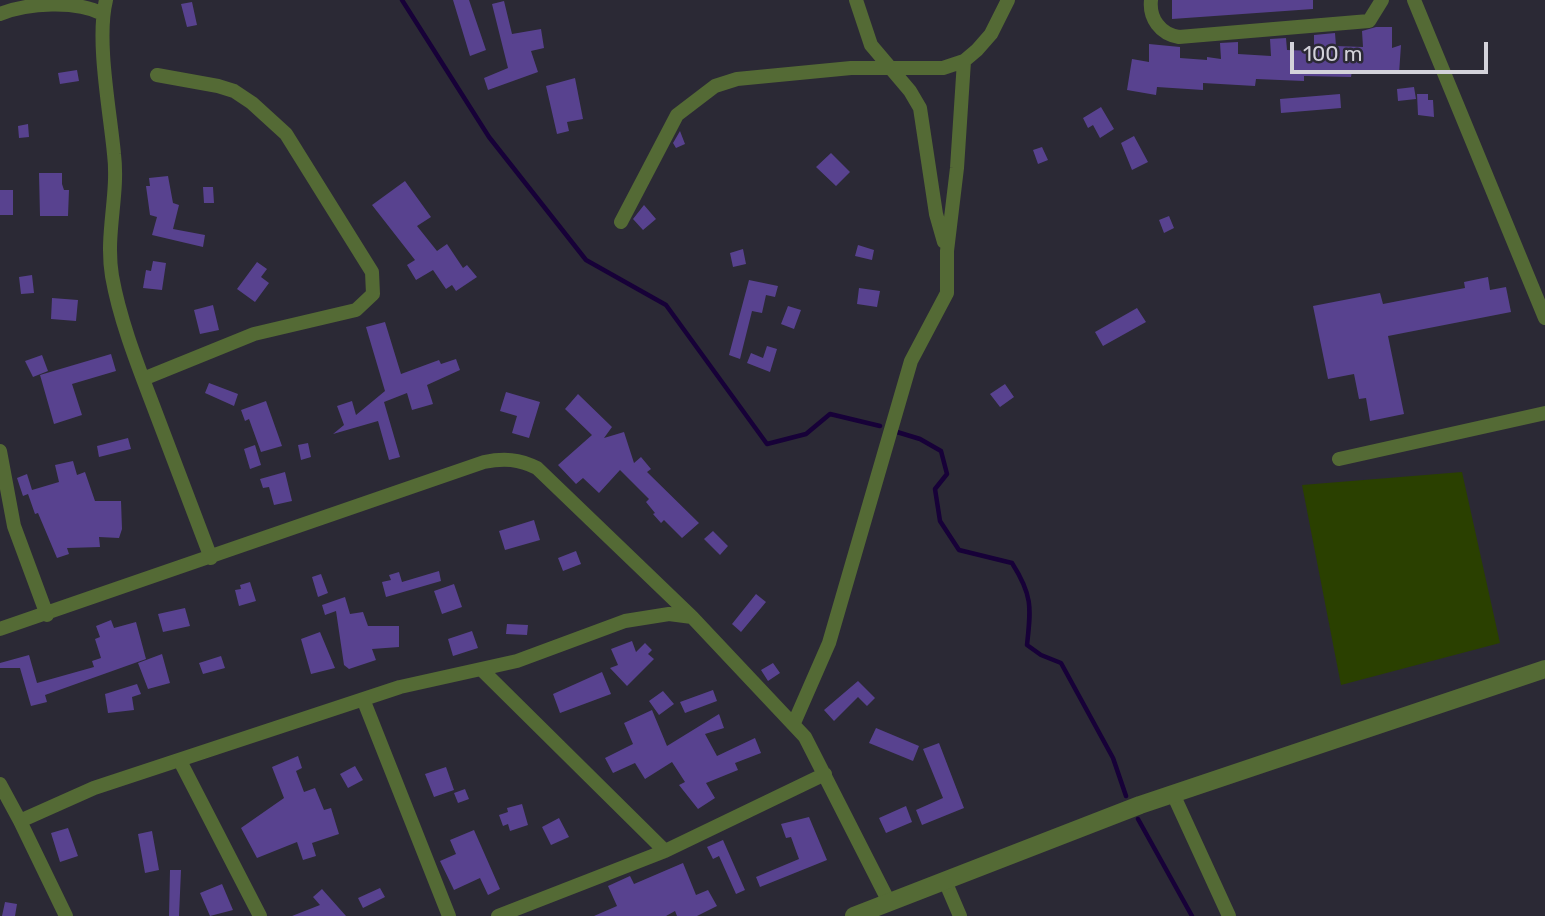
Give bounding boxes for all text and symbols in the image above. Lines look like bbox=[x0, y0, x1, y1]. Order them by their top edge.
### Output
scale bar bbox=[1293, 28, 1491, 72]
text: 100 m bbox=[1303, 41, 1362, 66]

